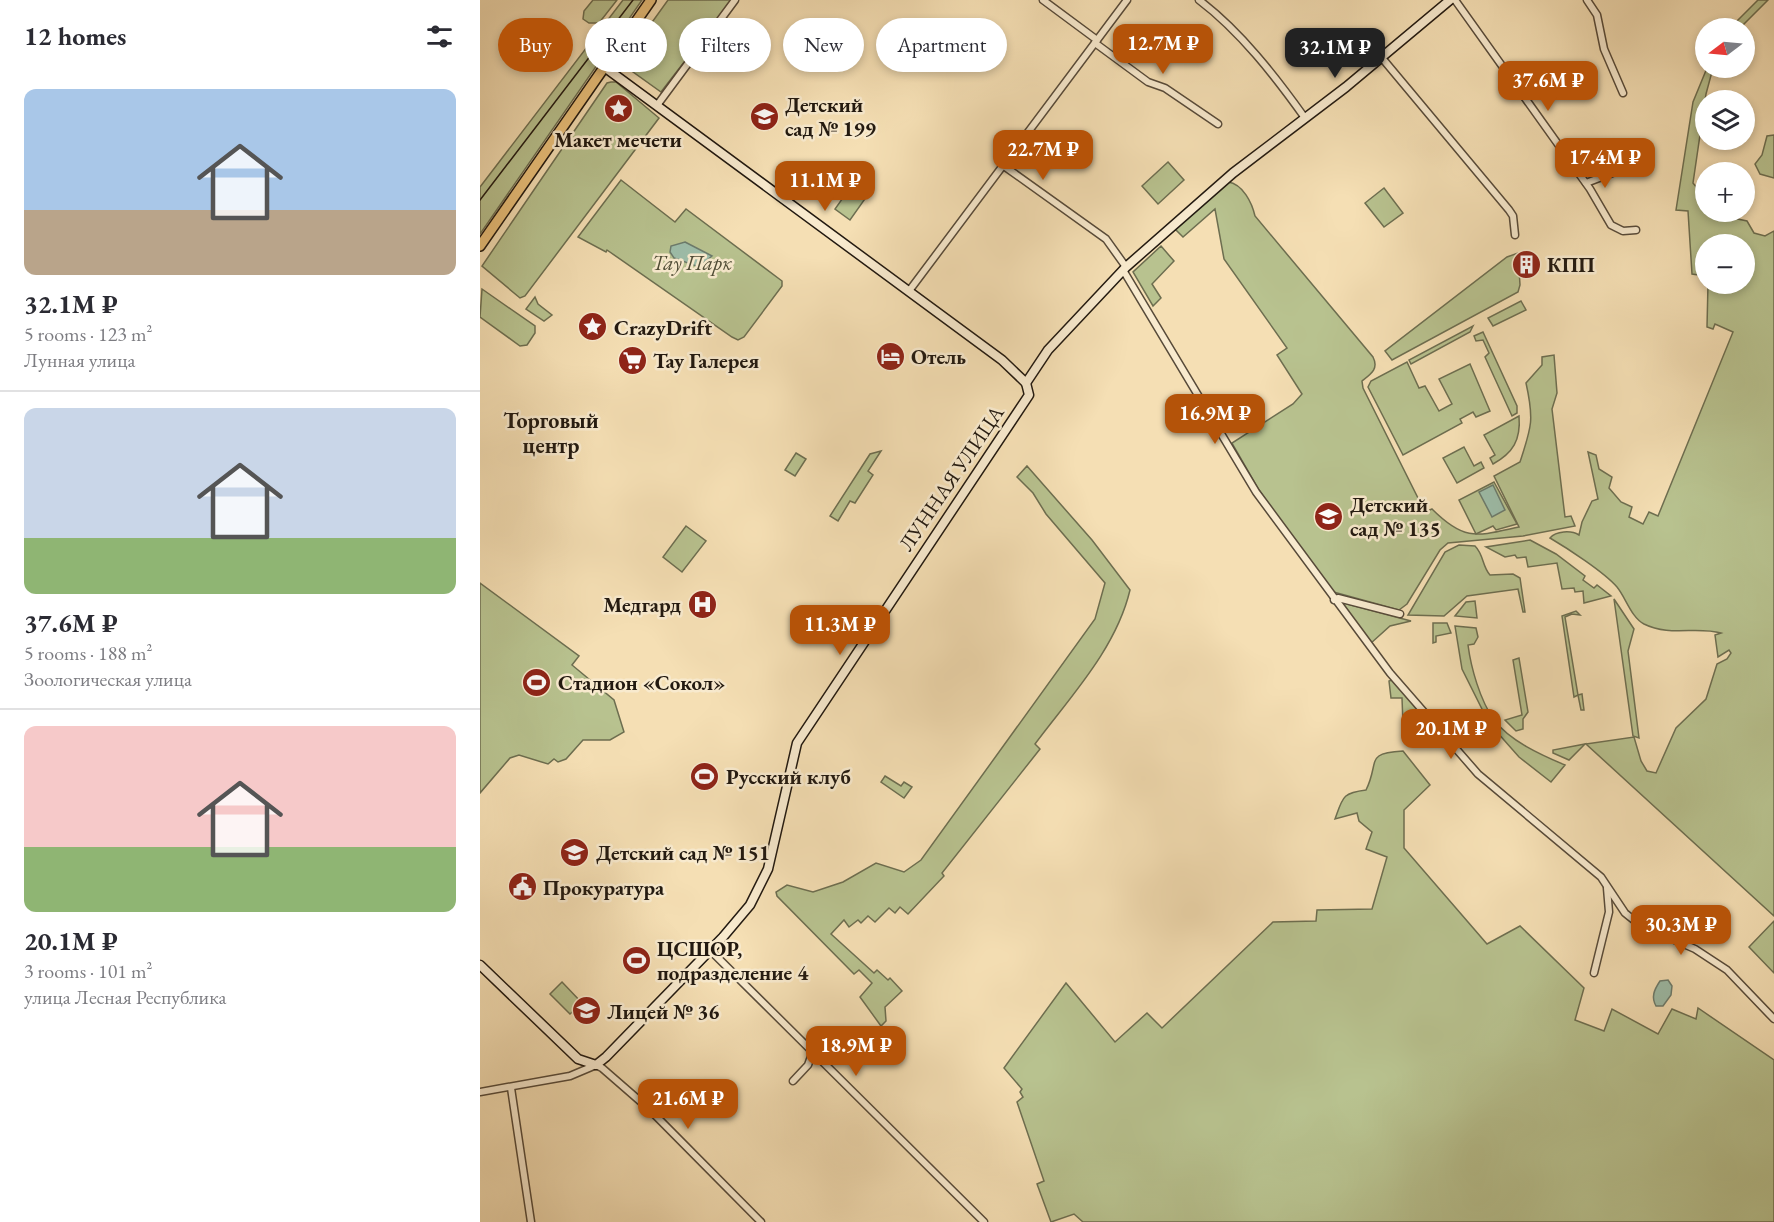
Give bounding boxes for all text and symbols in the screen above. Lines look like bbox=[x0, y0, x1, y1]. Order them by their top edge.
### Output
chip: Buy bbox=[498, 18, 573, 72]
chip: Rent bbox=[585, 18, 667, 72]
chip: Filters bbox=[679, 18, 771, 72]
chip: New bbox=[783, 18, 864, 72]
chip: Apartment bbox=[876, 18, 1007, 72]
north arrow bbox=[1695, 18, 1755, 78]
map controls bbox=[1695, 18, 1755, 294]
text: 12 homes bbox=[24, 19, 126, 53]
icon: filters bbox=[423, 20, 456, 53]
pin: 12.7M ₽ bbox=[1108, 24, 1218, 75]
pin: 32.1M ₽ bbox=[1280, 28, 1390, 79]
text: 12.7M ₽ bbox=[1127, 30, 1199, 56]
text: 32.1M ₽ bbox=[1299, 34, 1371, 60]
pin: 37.6M ₽ bbox=[1493, 61, 1603, 112]
text: 37.6M ₽ bbox=[1512, 67, 1584, 93]
button: layers bbox=[1695, 90, 1755, 150]
place label: Детский сад № 199 bbox=[785, 91, 876, 142]
place icon: Макет мечети bbox=[602, 92, 634, 124]
school or university icon: Детский сад № 199 bbox=[748, 100, 780, 132]
place label: Макет мечети bbox=[554, 126, 682, 153]
icon: home bbox=[186, 128, 294, 236]
pin: 22.7M ₽ bbox=[988, 130, 1098, 181]
text: 22.7M ₽ bbox=[1007, 136, 1079, 162]
pin: 17.4M ₽ bbox=[1550, 138, 1660, 189]
text: 17.4M ₽ bbox=[1569, 144, 1641, 170]
pin: 11.1M ₽ bbox=[770, 161, 880, 212]
button: + bbox=[1695, 162, 1755, 222]
text: 11.1M ₽ bbox=[789, 167, 861, 193]
button: − bbox=[1695, 234, 1755, 294]
building icon: КПП bbox=[1510, 248, 1542, 280]
park label: Тау Парк bbox=[652, 249, 733, 276]
place label: КПП bbox=[1547, 251, 1595, 278]
text: 32.1M ₽ bbox=[24, 287, 118, 321]
place icon: CrazyDrift bbox=[577, 311, 609, 343]
place label: CrazyDrift bbox=[614, 314, 712, 341]
text: 5 rooms · 123 m² bbox=[24, 321, 152, 347]
hotel icon: Отель bbox=[874, 340, 906, 372]
place label: Отель bbox=[911, 343, 966, 370]
supermarket icon: Тау Галерея bbox=[616, 344, 648, 376]
text: Лунная улица bbox=[24, 347, 135, 373]
place label: Тау Галерея bbox=[653, 347, 759, 374]
pin: 16.9M ₽ bbox=[1160, 394, 1270, 445]
street label: ЛУННАЯ УЛИЦА bbox=[892, 400, 1010, 556]
text: 16.9M ₽ bbox=[1179, 400, 1251, 426]
district label: Торговый центр bbox=[503, 406, 599, 460]
icon: home bbox=[186, 447, 294, 555]
place label: Детский сад № 135 bbox=[1350, 491, 1441, 542]
school or university icon: Детский сад № 135 bbox=[1313, 500, 1345, 532]
hospital icon: Медгард bbox=[686, 588, 718, 620]
place label: Медгард bbox=[603, 591, 681, 618]
pin: 11.3M ₽ bbox=[785, 605, 895, 656]
text: 37.6M ₽ bbox=[24, 606, 118, 640]
text: 11.3M ₽ bbox=[804, 611, 876, 637]
text: 5 rooms · 188 m² bbox=[24, 640, 152, 666]
text: Зоологическая улица bbox=[24, 666, 192, 692]
sports icon: Стадион «Сокол» bbox=[521, 666, 553, 698]
place label: Стадион «Сокол» bbox=[558, 669, 725, 696]
pin: 20.1M ₽ bbox=[1396, 709, 1506, 760]
text: 20.1M ₽ bbox=[1415, 715, 1487, 741]
sports icon: Русский клуб bbox=[689, 760, 721, 792]
place label: Русский клуб bbox=[726, 763, 851, 790]
icon: home bbox=[186, 765, 294, 873]
school or university icon: Детский сад № 151 bbox=[559, 836, 591, 868]
place label: Детский сад № 151 bbox=[596, 839, 770, 866]
public building icon: Прокуратура bbox=[506, 871, 538, 903]
place label: Прокуратура bbox=[543, 874, 665, 901]
pin: 30.3M ₽ bbox=[1626, 905, 1736, 956]
text: 30.3M ₽ bbox=[1645, 911, 1717, 937]
text: 20.1M ₽ bbox=[24, 924, 118, 958]
place label: ЦСШОР, подразделение 4 bbox=[657, 935, 809, 986]
sports icon: ЦСШОР, подразделение 4 bbox=[620, 944, 652, 976]
text: 3 rooms · 101 m² bbox=[24, 958, 152, 984]
text: улица Лесная Республика bbox=[24, 984, 226, 1010]
school or university icon: Лицей № 36 bbox=[570, 995, 602, 1027]
place label: Лицей № 36 bbox=[607, 998, 719, 1025]
pin: 18.9M ₽ bbox=[801, 1026, 911, 1077]
text: 18.9M ₽ bbox=[820, 1032, 892, 1058]
pin: 21.6M ₽ bbox=[633, 1079, 743, 1130]
text: 21.6M ₽ bbox=[652, 1085, 724, 1111]

